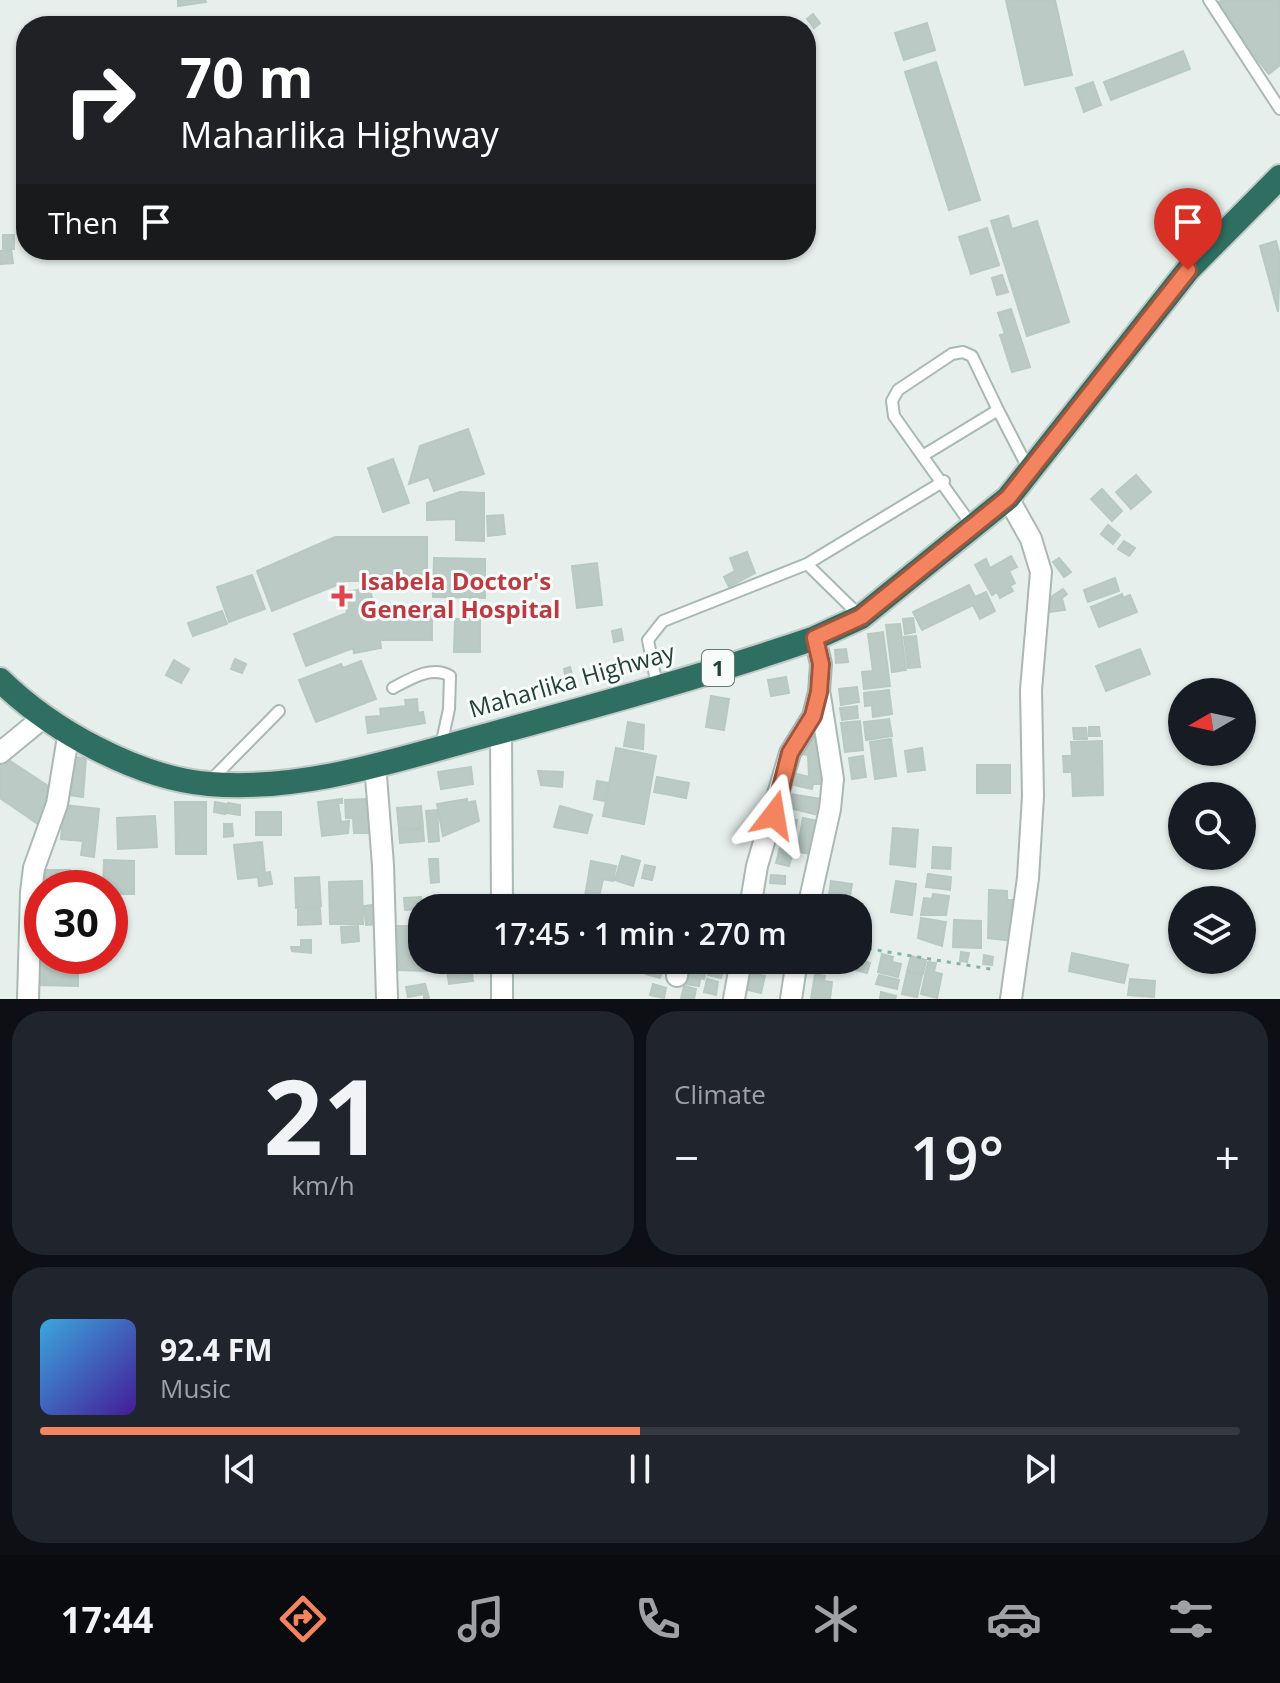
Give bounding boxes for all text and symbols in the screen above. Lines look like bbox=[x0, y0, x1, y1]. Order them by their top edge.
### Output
text: 70 m bbox=[180, 38, 314, 114]
icon: right bbox=[48, 48, 152, 152]
text: Maharlika Highway bbox=[180, 110, 499, 159]
pin bbox=[1154, 188, 1222, 270]
icon: arrive bbox=[134, 200, 178, 244]
icon: arrive bbox=[1166, 200, 1210, 244]
text: Then bbox=[48, 202, 118, 243]
place label: Isabela Doctor's General Hospital bbox=[360, 564, 560, 625]
marker: Isabela Doctor's General Hospital bbox=[331, 585, 353, 607]
street label: Maharlika Highway bbox=[465, 634, 679, 725]
road number: 1 bbox=[702, 650, 734, 686]
north arrow bbox=[1168, 678, 1256, 766]
map controls bbox=[1168, 678, 1256, 974]
position arrow bbox=[732, 773, 816, 857]
button: search bbox=[1168, 782, 1256, 870]
speed limit sign: 30 bbox=[24, 870, 128, 974]
button: layers bbox=[1168, 886, 1256, 974]
text: 17:45 · 1 min · 270 m bbox=[493, 913, 787, 954]
text: 21 bbox=[264, 1044, 382, 1185]
text: Climate bbox=[674, 1076, 766, 1112]
text: 19° bbox=[910, 1116, 1004, 1198]
text: − bbox=[674, 1127, 699, 1187]
text: + bbox=[1215, 1127, 1240, 1187]
text: km/h bbox=[291, 1167, 355, 1203]
text: 92.4 FM bbox=[160, 1329, 273, 1370]
text: Music bbox=[160, 1370, 231, 1406]
icon: previous bbox=[218, 1447, 262, 1491]
icon: pause bbox=[618, 1447, 662, 1491]
icon: next bbox=[1018, 1447, 1062, 1491]
icon: directions bbox=[275, 1591, 331, 1647]
icon: music bbox=[453, 1591, 509, 1647]
icon: phone bbox=[630, 1591, 686, 1647]
icon: climate bbox=[808, 1591, 864, 1647]
icon: car bbox=[986, 1591, 1042, 1647]
icon: filters bbox=[1163, 1591, 1219, 1647]
text: 17:44 bbox=[61, 1595, 153, 1644]

